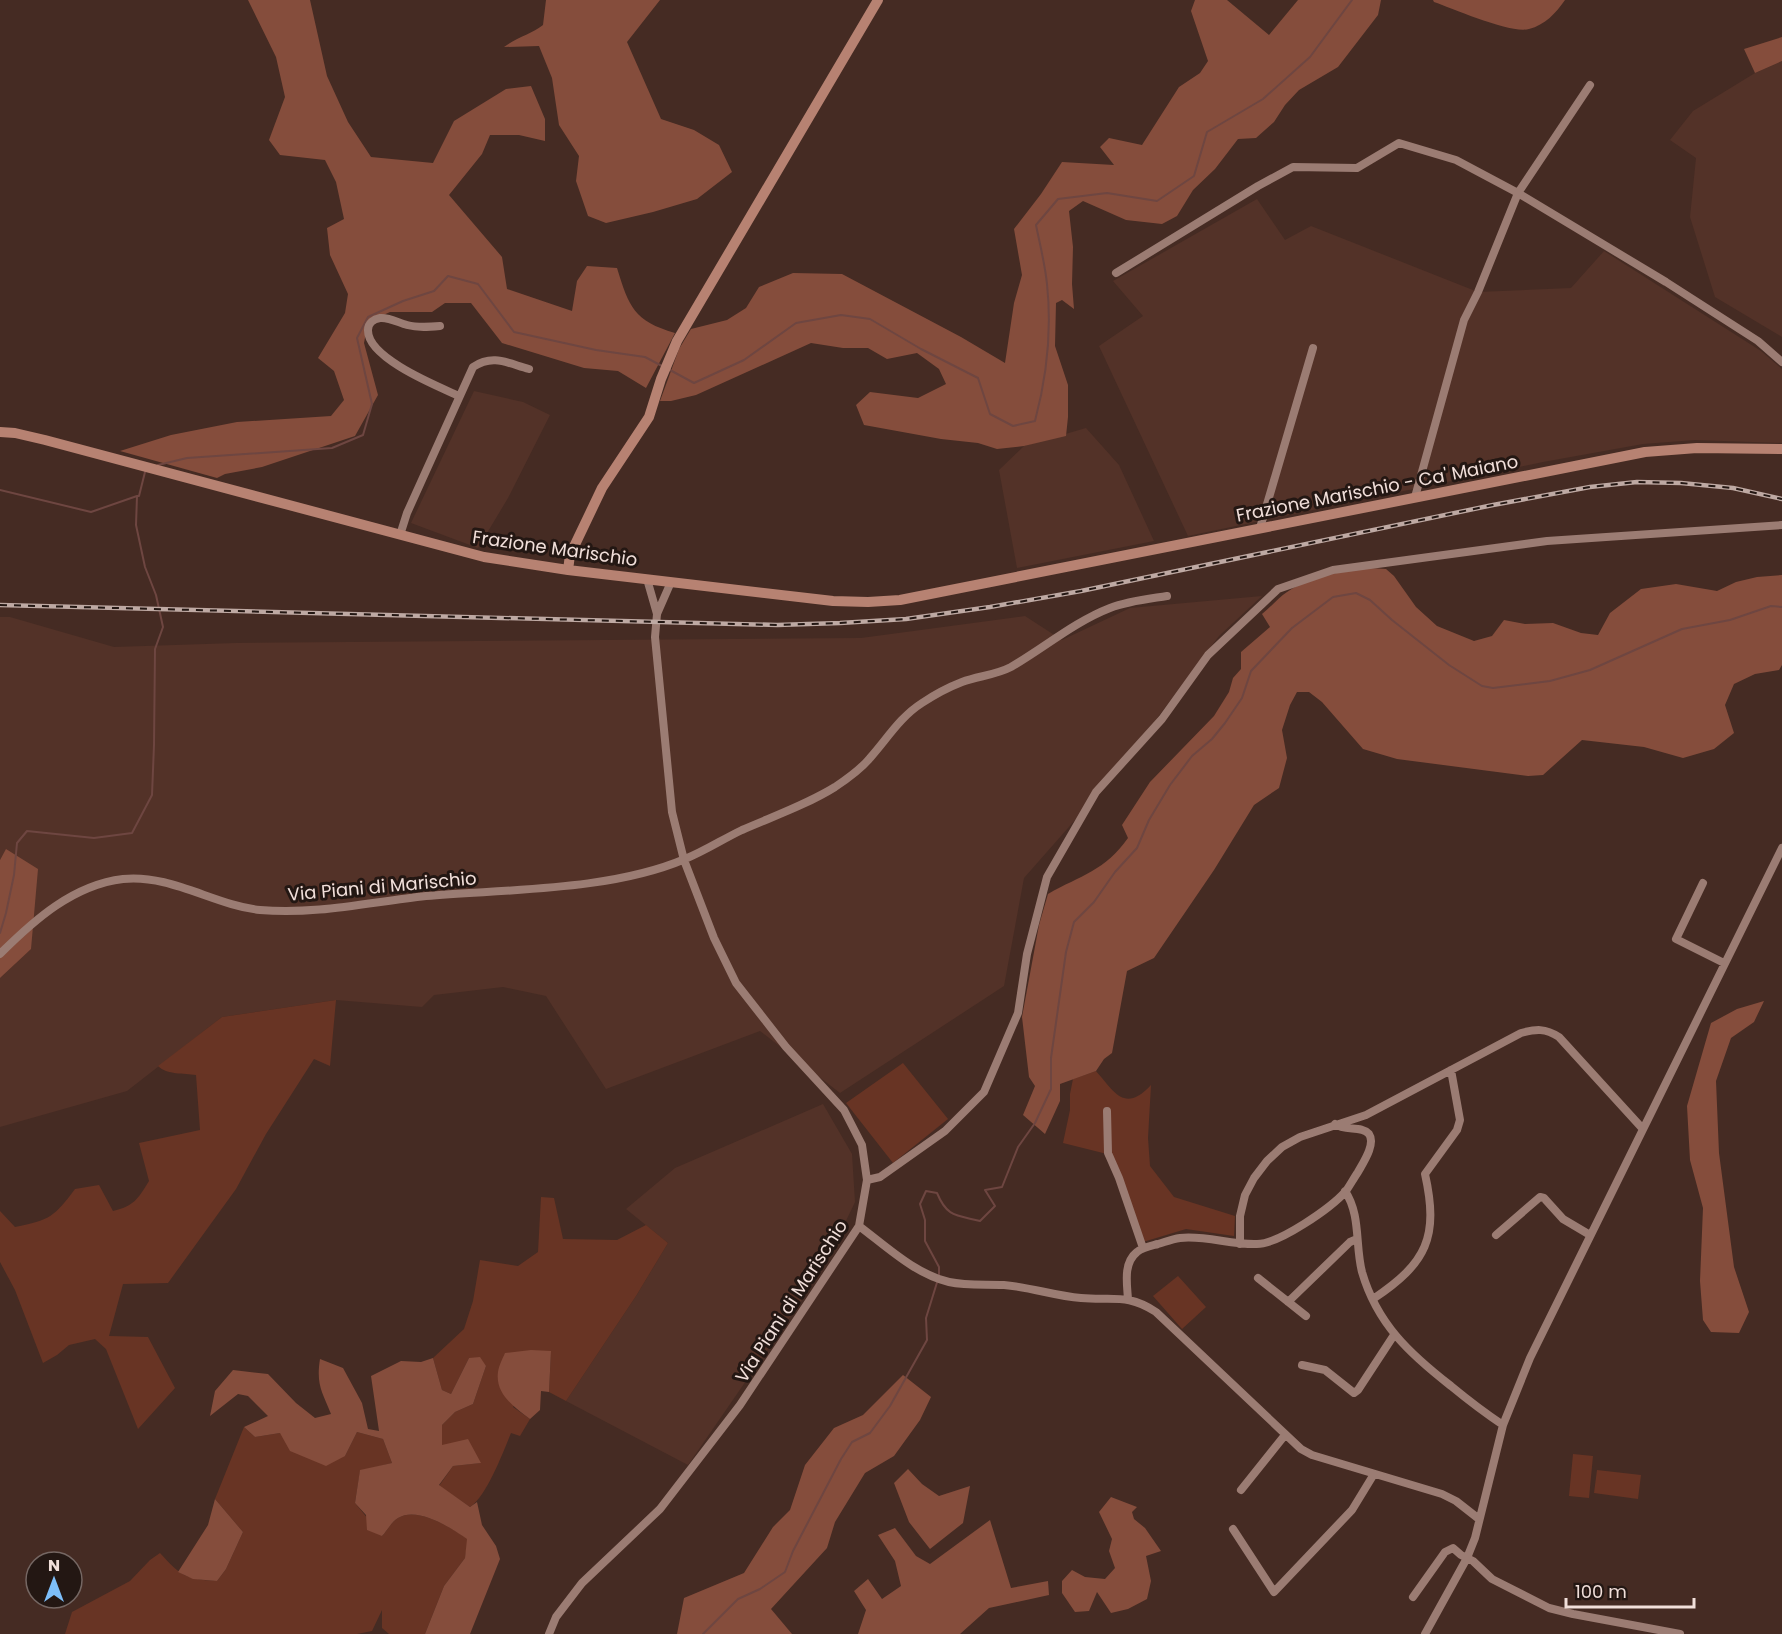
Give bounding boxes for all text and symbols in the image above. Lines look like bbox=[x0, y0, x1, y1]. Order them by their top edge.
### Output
street label: Frazione Marischio - Ca' Maiano bbox=[1234, 448, 1520, 528]
street label: Frazione Marischio bbox=[471, 524, 639, 572]
street label: Via Piani di Marischio bbox=[287, 865, 477, 907]
street label: Via Piani di Marischio bbox=[729, 1215, 853, 1387]
north arrow bbox=[24, 1550, 84, 1610]
text: N bbox=[48, 1554, 60, 1577]
scale bar bbox=[1566, 1571, 1694, 1609]
text: 100 m bbox=[1575, 1579, 1627, 1604]

